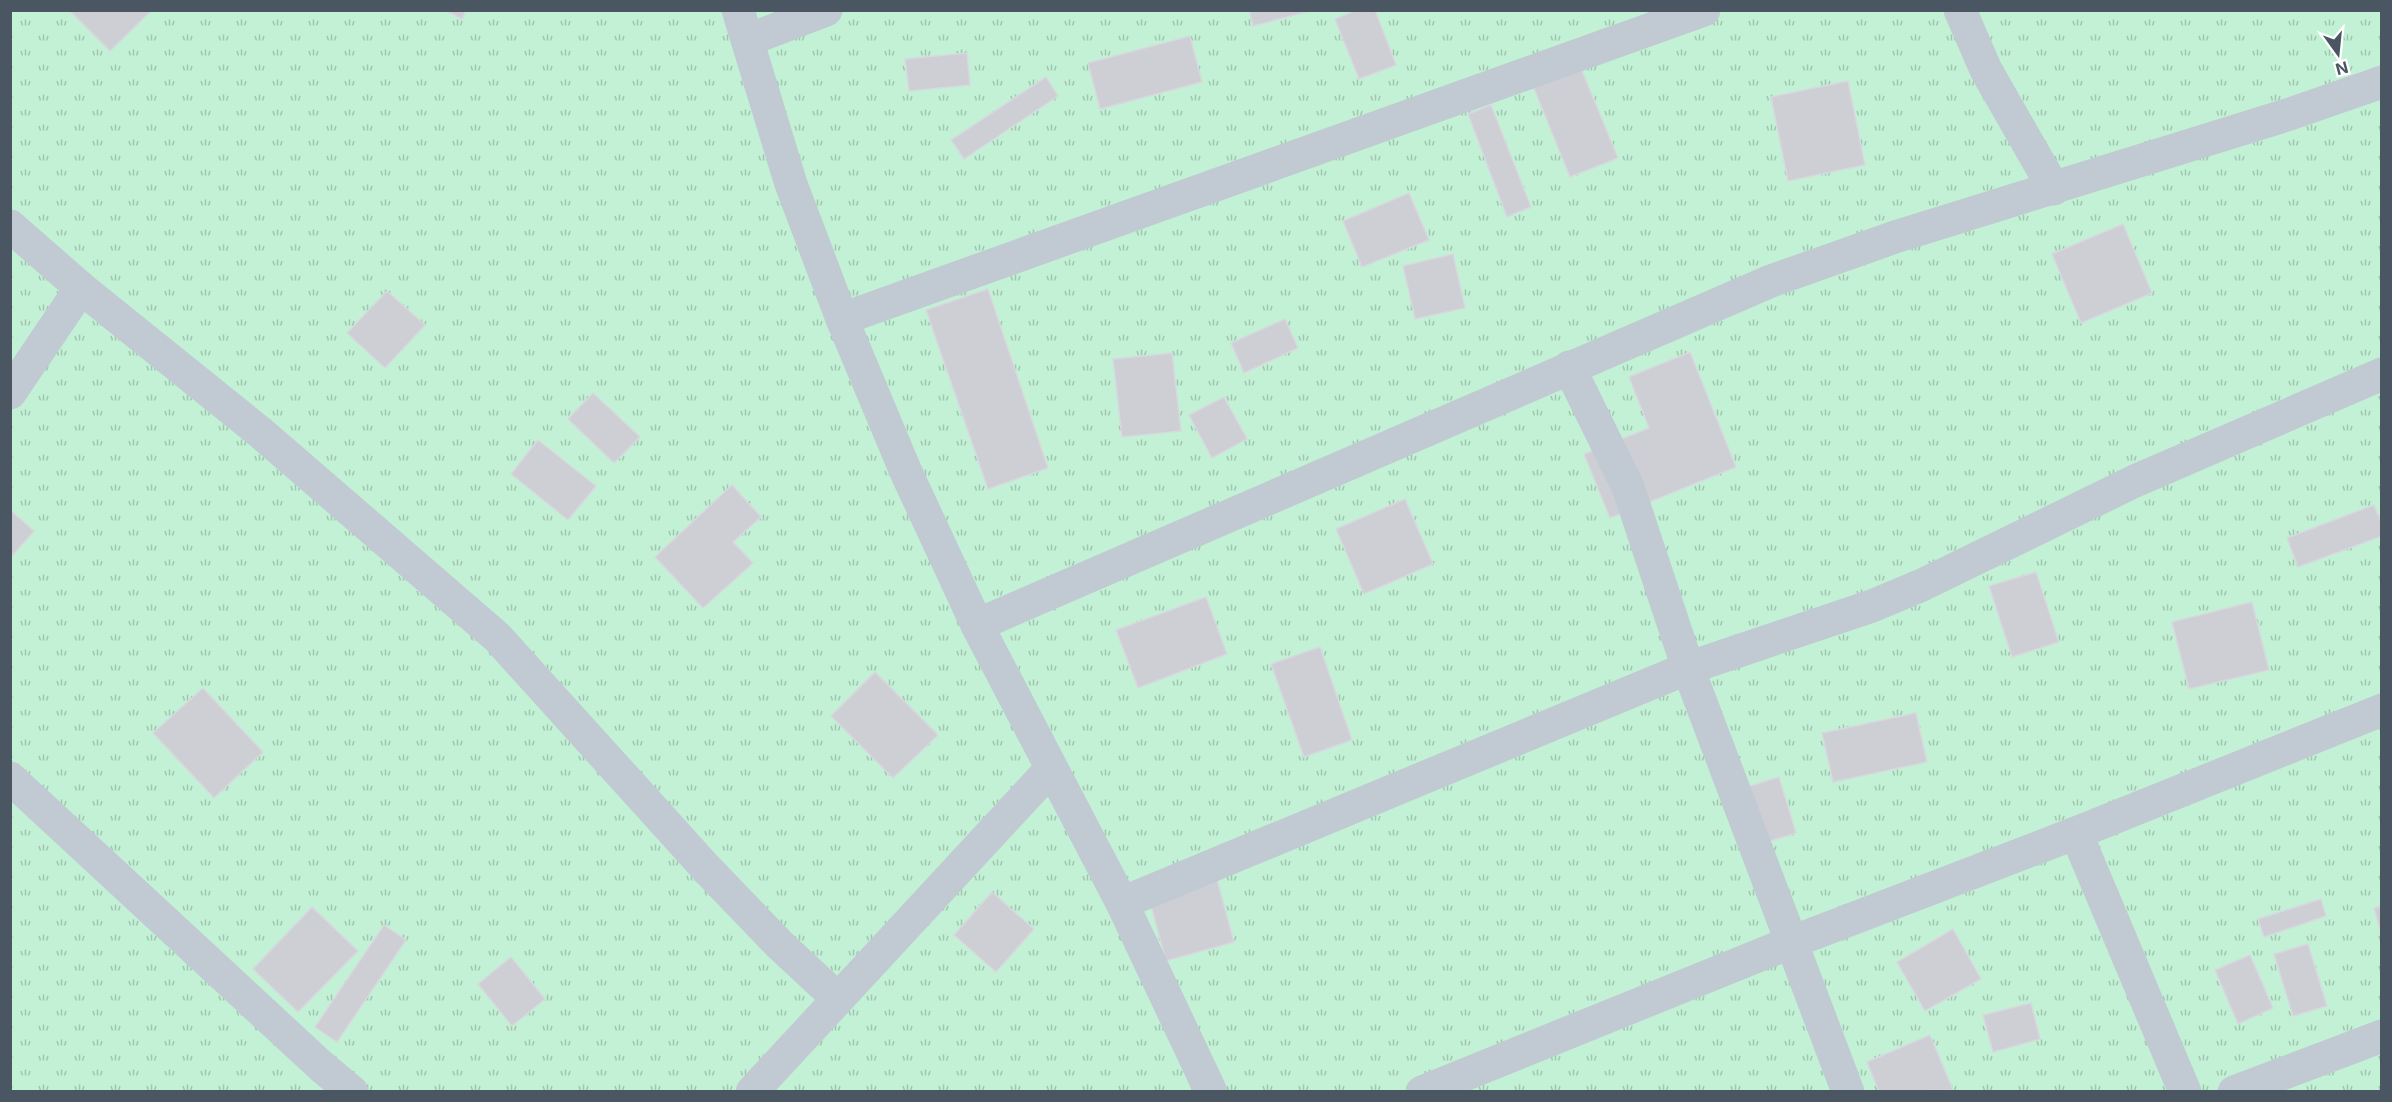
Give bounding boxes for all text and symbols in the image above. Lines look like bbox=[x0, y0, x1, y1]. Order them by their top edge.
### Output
north arrow bbox=[2308, 24, 2368, 84]
text: N bbox=[2333, 57, 2350, 80]

